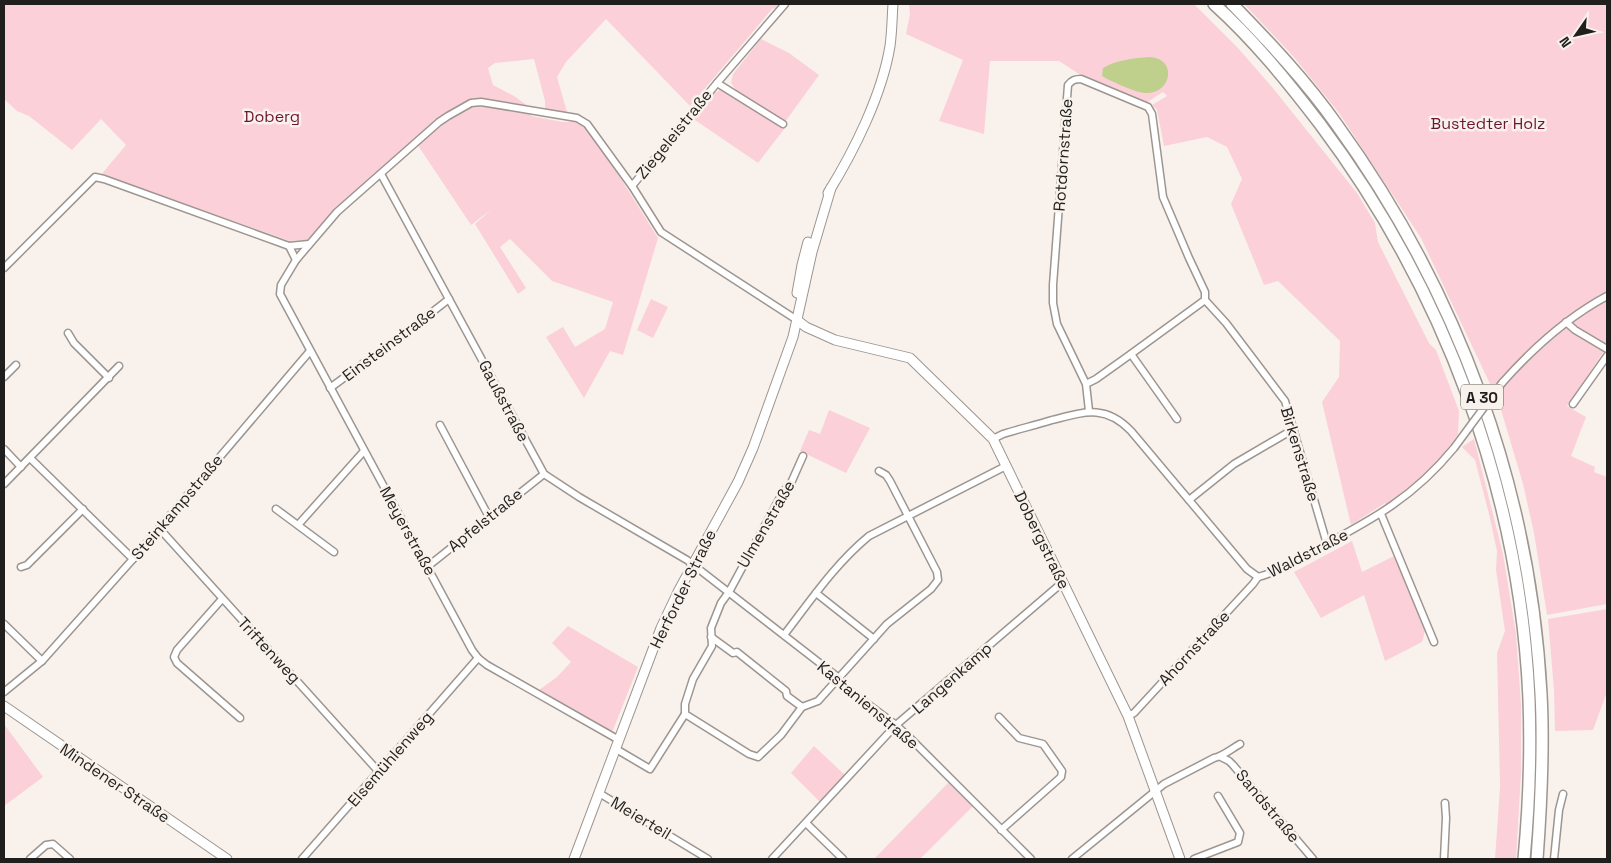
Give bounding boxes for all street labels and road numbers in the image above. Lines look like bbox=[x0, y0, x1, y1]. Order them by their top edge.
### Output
street label: Ziegeleistraße bbox=[631, 85, 717, 183]
street label: Rotdornstraße bbox=[1049, 98, 1077, 212]
street label: Einsteinstraße bbox=[338, 302, 440, 386]
street label: Gaußstraße bbox=[474, 357, 534, 445]
road number: A 30 bbox=[1461, 384, 1503, 410]
street label: Birkenstraße bbox=[1276, 404, 1324, 504]
street label: Steinkampstraße bbox=[127, 450, 227, 564]
street label: Ulmenstraße bbox=[732, 476, 800, 572]
street label: Meyerstraße bbox=[375, 483, 441, 579]
street label: Apfelstraße bbox=[443, 483, 527, 557]
street label: Dobergstraße bbox=[1009, 488, 1075, 592]
street label: Waldstraße bbox=[1264, 524, 1352, 582]
street label: Herforder Straße bbox=[645, 526, 721, 652]
street label: Ahornstraße bbox=[1154, 606, 1234, 690]
street label: Triftenweg bbox=[233, 612, 305, 688]
street label: Langenkamp bbox=[908, 638, 996, 718]
street label: Kastanienstraße bbox=[813, 656, 923, 754]
street label: Elsemühlenweg bbox=[343, 707, 437, 811]
street label: Mindener Straße bbox=[56, 738, 174, 828]
street label: Sandstraße bbox=[1231, 765, 1305, 847]
street label: Meierteil bbox=[607, 792, 675, 844]

